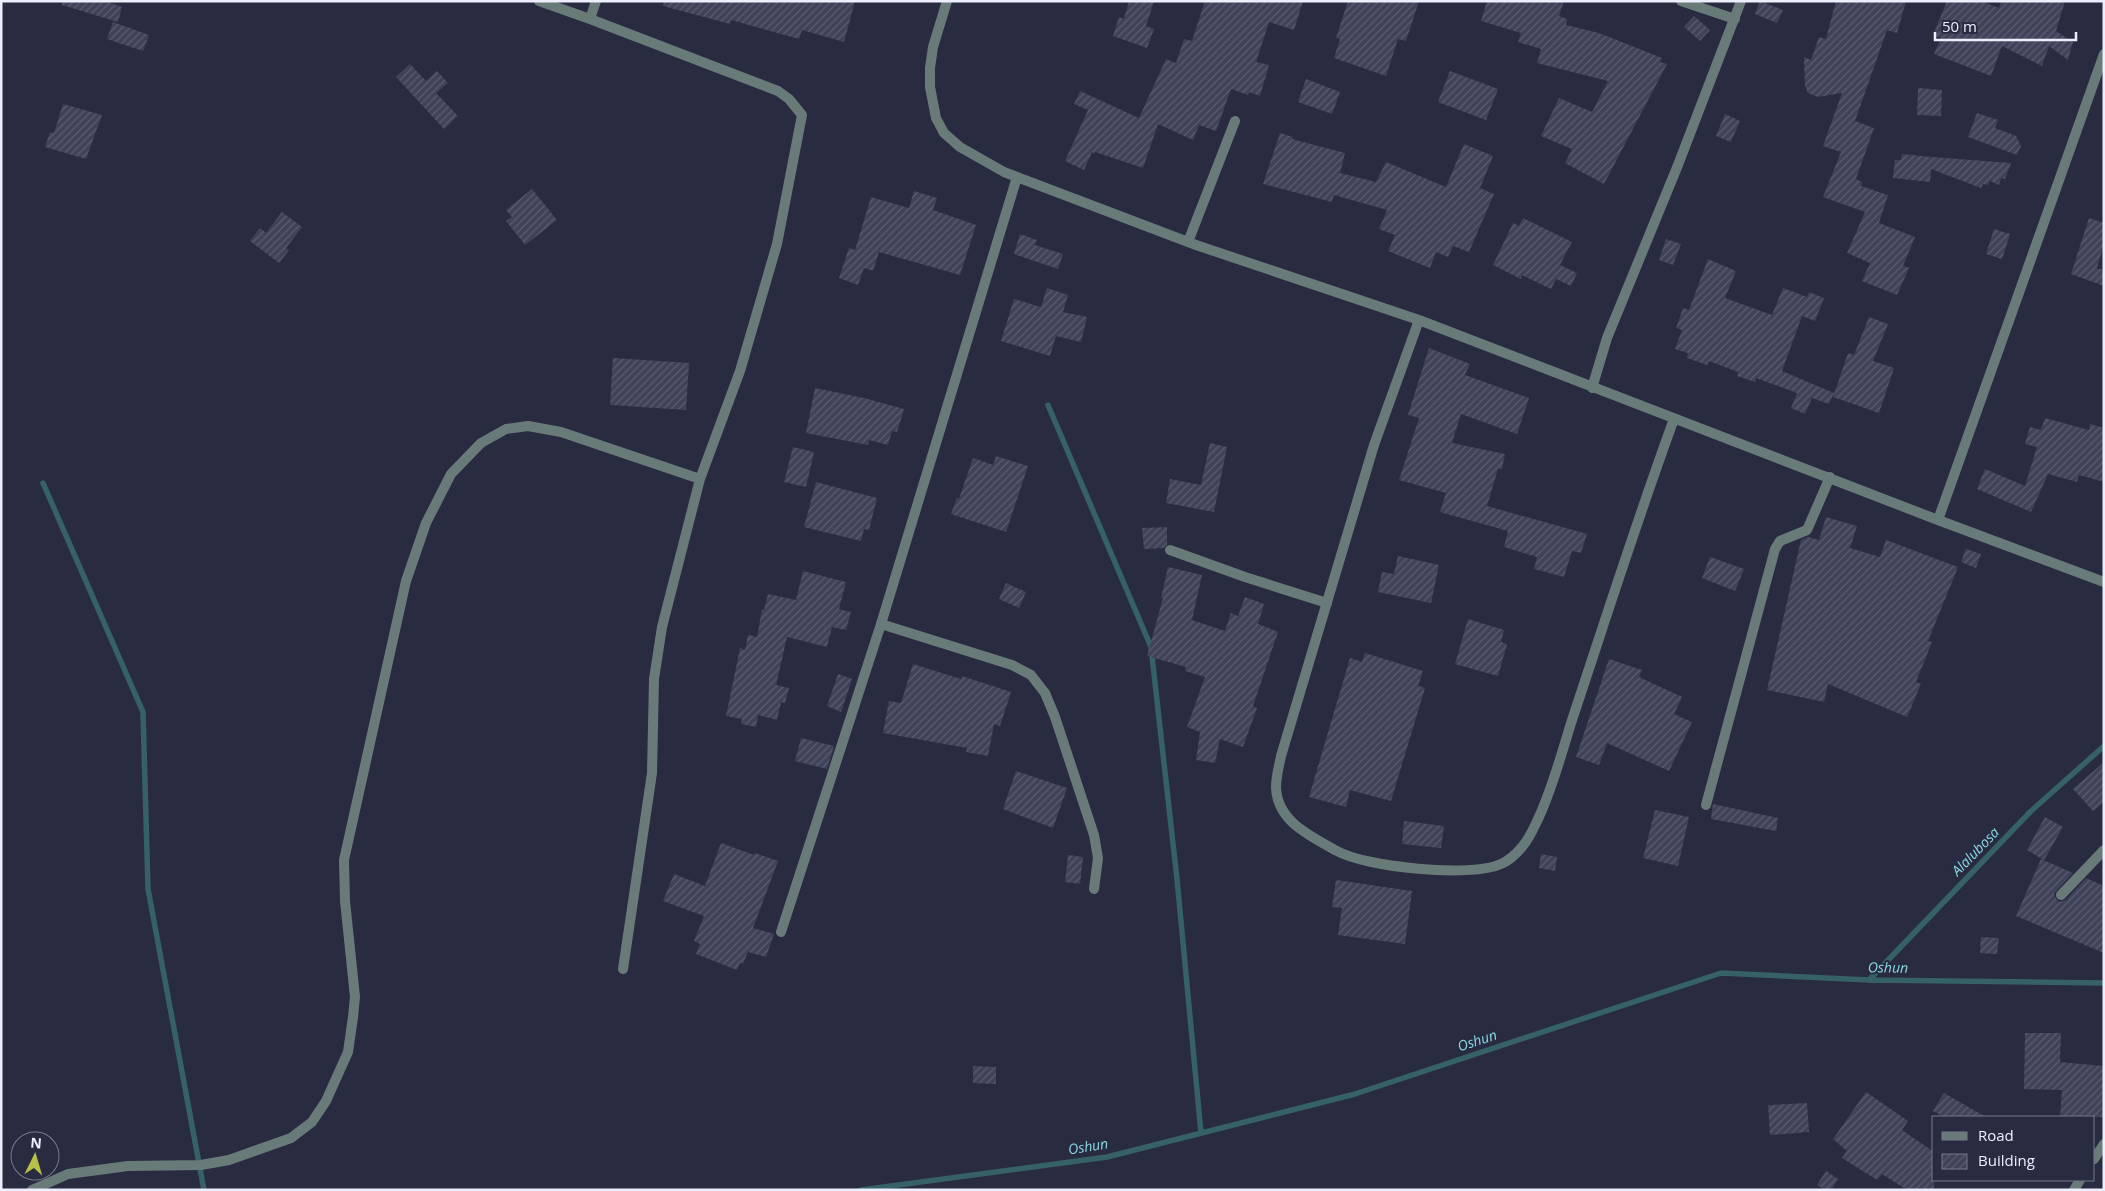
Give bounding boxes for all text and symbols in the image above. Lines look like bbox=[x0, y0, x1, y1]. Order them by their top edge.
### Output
scale bar bbox=[1935, 10, 2076, 42]
text: 50 m bbox=[1942, 16, 1977, 36]
water label: Alalubosa bbox=[1946, 822, 2003, 880]
water label: Oshun bbox=[1868, 957, 1908, 977]
water label: Oshun bbox=[1455, 1025, 1499, 1055]
legend bbox=[1932, 1116, 2095, 1181]
text: Road bbox=[1978, 1125, 2014, 1145]
north arrow bbox=[10, 1131, 60, 1181]
text: N bbox=[30, 1133, 43, 1153]
water label: Oshun bbox=[1067, 1133, 1109, 1159]
text: Building bbox=[1978, 1150, 2035, 1170]

